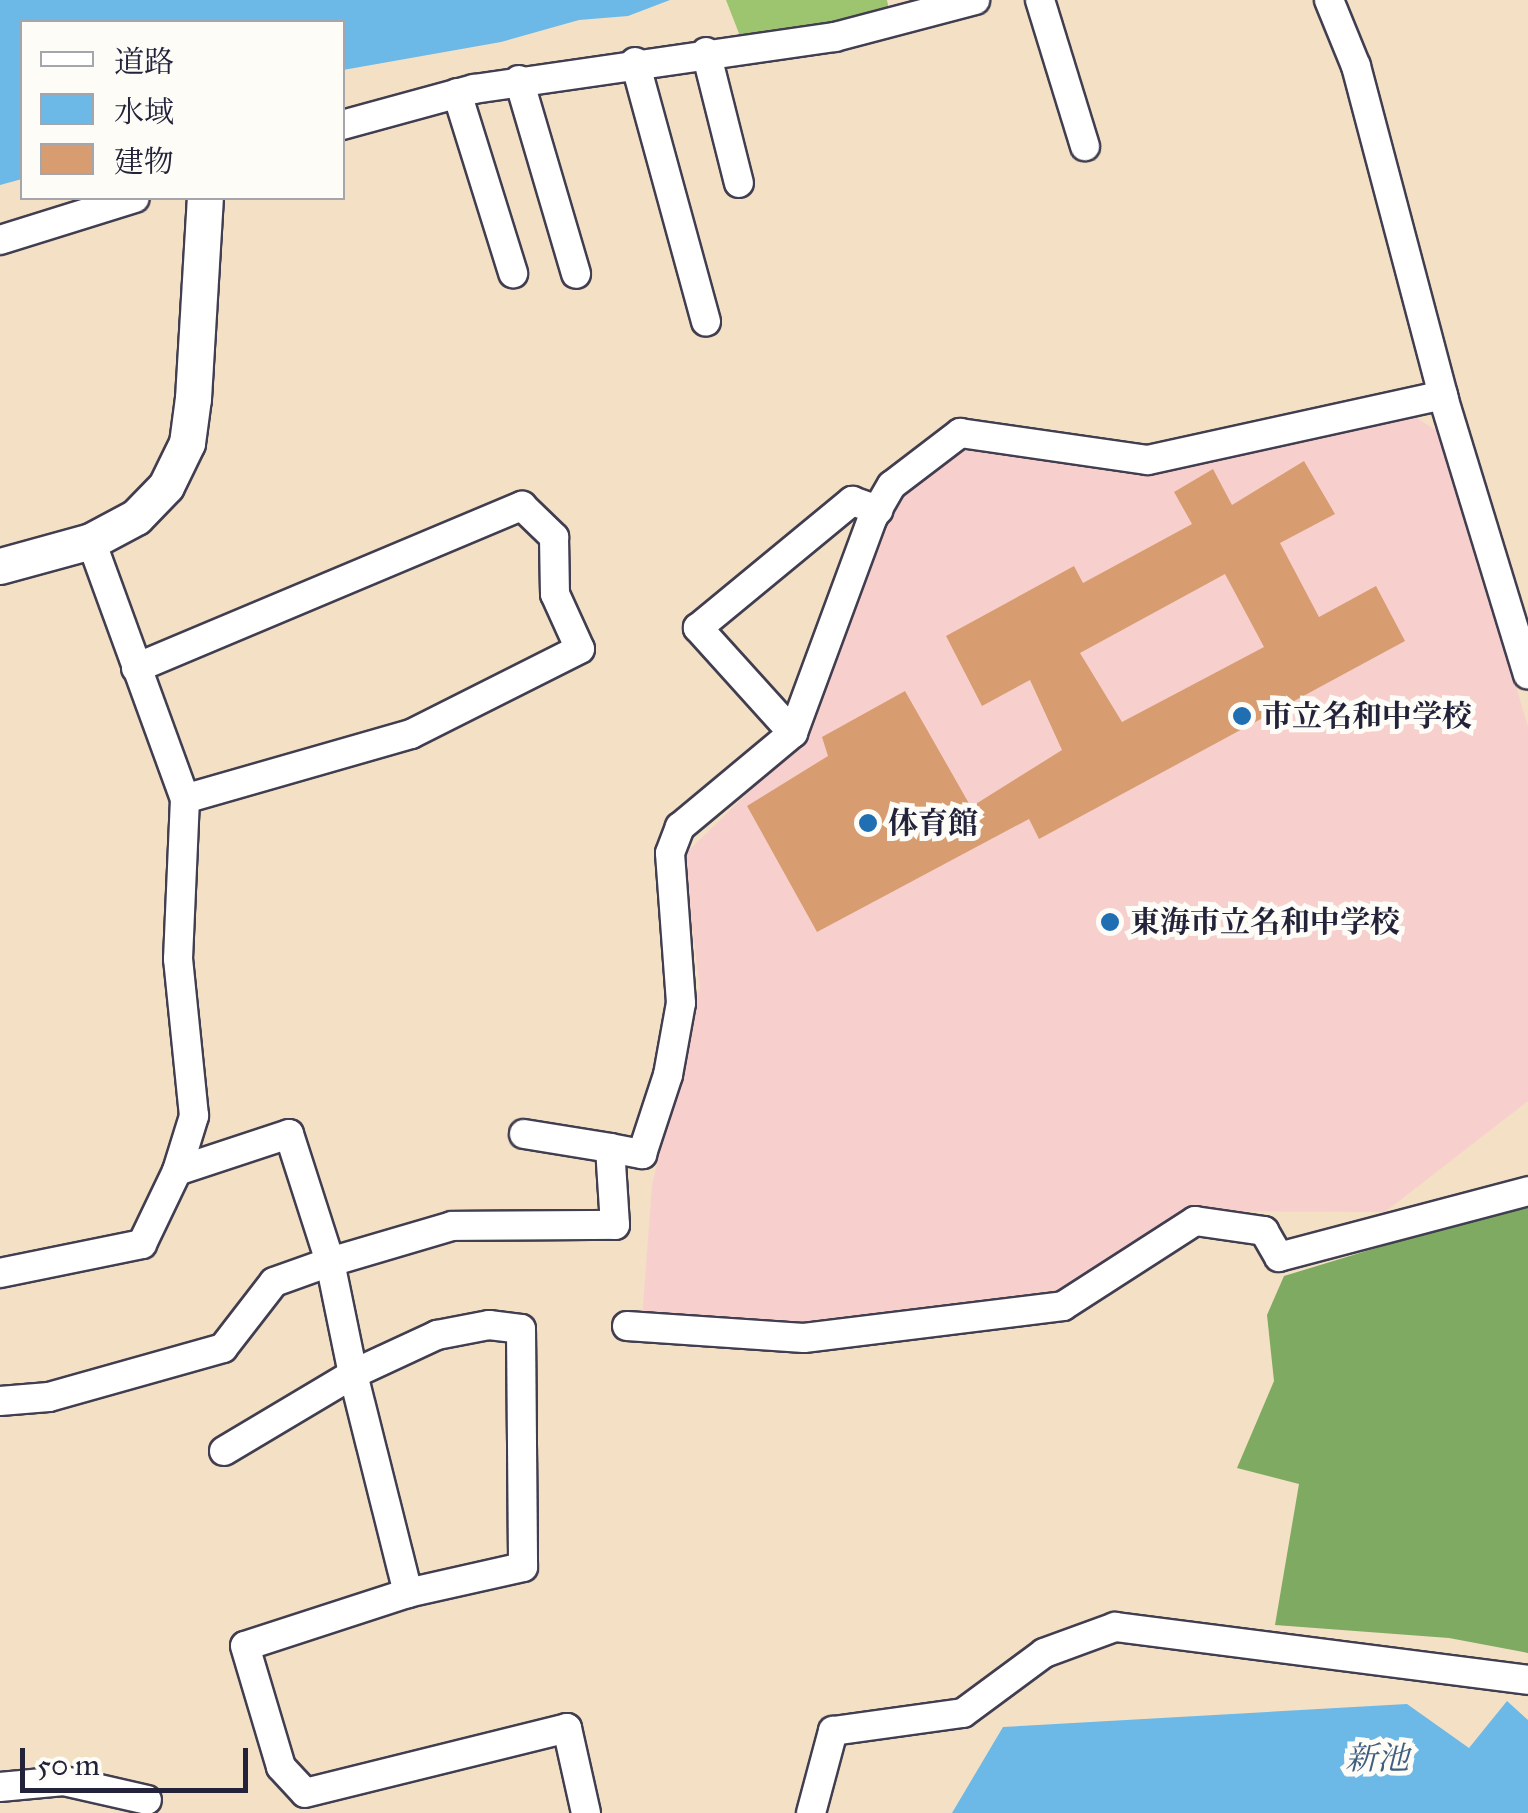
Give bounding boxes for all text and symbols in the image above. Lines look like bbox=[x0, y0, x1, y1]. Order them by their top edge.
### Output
legend bbox=[20, 20, 345, 200]
text: 道路 bbox=[114, 44, 174, 80]
text: 水域 bbox=[114, 94, 174, 130]
text: 建物 bbox=[114, 144, 174, 180]
place label: 市立名和中学校 bbox=[1262, 698, 1472, 734]
marker: 市立名和中学校 bbox=[1231, 705, 1253, 727]
place label: 体育館 bbox=[888, 805, 978, 841]
marker: 体育館 bbox=[857, 812, 879, 834]
place label: 東海市立名和中学校 bbox=[1130, 904, 1400, 940]
marker: 東海市立名和中学校 bbox=[1099, 911, 1121, 933]
scale bar bbox=[25, 1728, 252, 1790]
water label: 新池 bbox=[1345, 1740, 1409, 1778]
text: 50 m bbox=[37, 1747, 100, 1783]

